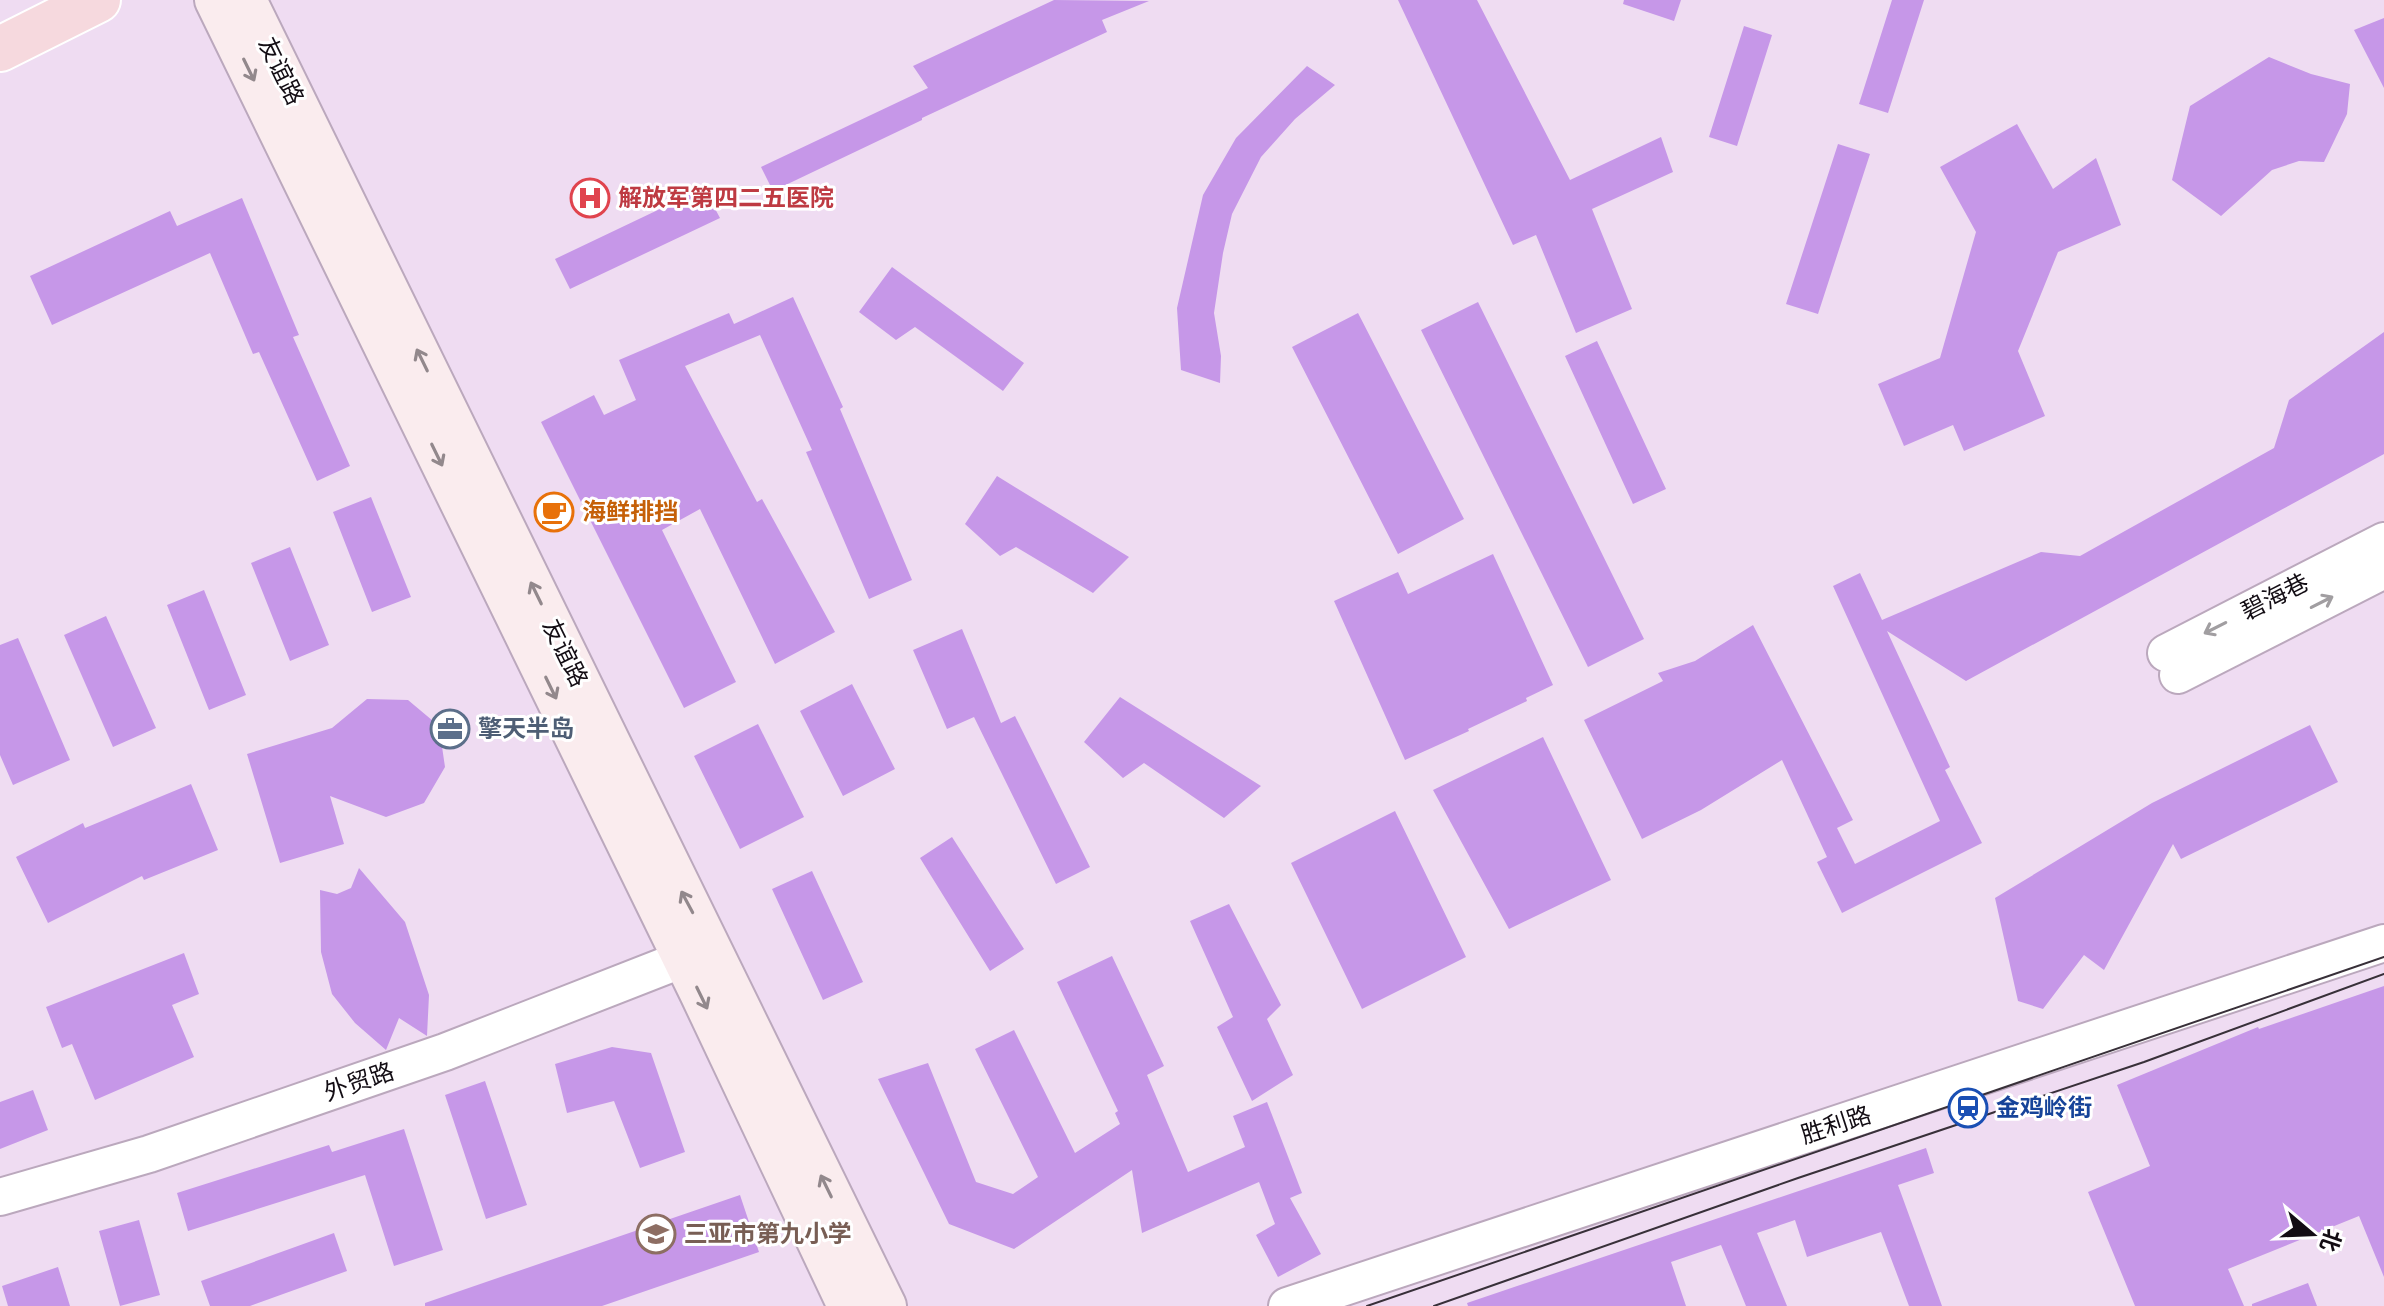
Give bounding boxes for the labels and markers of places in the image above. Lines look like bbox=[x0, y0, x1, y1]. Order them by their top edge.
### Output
hospital icon: 解放军第四二五医院 bbox=[569, 177, 611, 219]
place label: 解放军第四二五医院 bbox=[618, 184, 834, 213]
cafe icon: 海鲜排挡 bbox=[533, 491, 575, 533]
place label: 海鲜排挡 bbox=[582, 498, 678, 527]
office icon: 擎天半岛 bbox=[429, 708, 471, 750]
place label: 擎天半岛 bbox=[478, 715, 574, 744]
station icon: 金鸡岭街 bbox=[1947, 1087, 1989, 1129]
place label: 金鸡岭街 bbox=[1996, 1094, 2092, 1123]
school or university icon: 三亚市第九小学 bbox=[635, 1213, 677, 1255]
place label: 三亚市第九小学 bbox=[684, 1220, 852, 1249]

